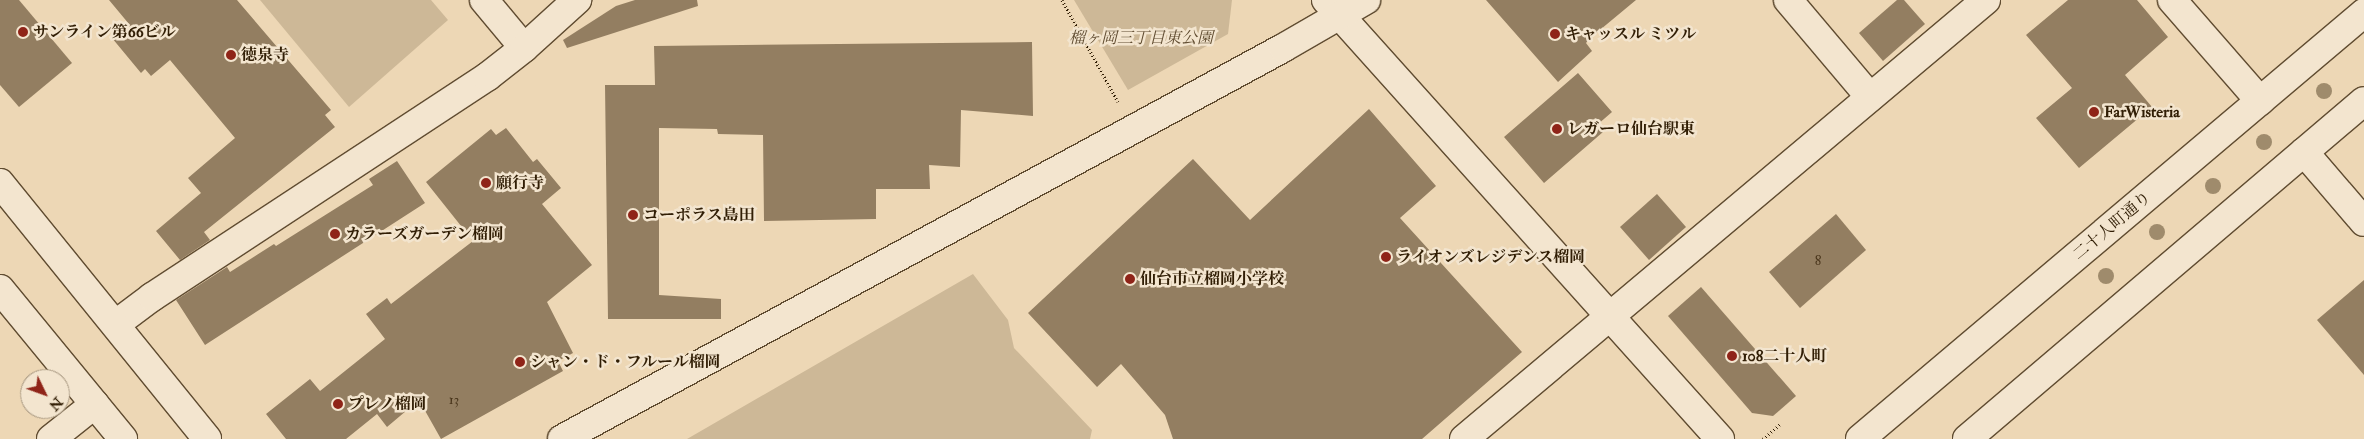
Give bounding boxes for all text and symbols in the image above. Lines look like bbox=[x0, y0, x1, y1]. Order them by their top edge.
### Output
place label: サンライン第66ビル bbox=[33, 22, 177, 42]
place label: キャッスル ミツル bbox=[1565, 24, 1696, 44]
marker: サンライン第66ビル bbox=[17, 26, 29, 38]
park label: 榴ヶ岡三丁目東公園 bbox=[1069, 28, 1213, 48]
marker: キャッスル ミツル bbox=[1549, 28, 1561, 40]
place label: 徳泉寺 bbox=[241, 45, 289, 65]
marker: 徳泉寺 bbox=[225, 49, 237, 61]
place label: FarWisteria bbox=[2104, 102, 2180, 122]
marker: FarWisteria bbox=[2088, 106, 2100, 118]
place label: レガーロ仙台駅東 bbox=[1567, 119, 1695, 139]
marker: レガーロ仙台駅東 bbox=[1551, 123, 1563, 135]
place label: 願行寺 bbox=[496, 173, 544, 193]
marker: 願行寺 bbox=[480, 177, 492, 189]
street label: 二十人町通り bbox=[2069, 188, 2155, 264]
place label: コーポラス島田 bbox=[643, 205, 755, 225]
marker: コーポラス島田 bbox=[627, 209, 639, 221]
place label: カラーズガーデン榴岡 bbox=[345, 224, 505, 244]
marker: カラーズガーデン榴岡 bbox=[329, 228, 341, 240]
place label: ライオンズレジデンス榴岡 bbox=[1396, 247, 1588, 267]
marker: ライオンズレジデンス榴岡 bbox=[1380, 251, 1392, 263]
house number: 8 bbox=[1815, 253, 1821, 269]
place label: 仙台市立榴岡小学校 bbox=[1140, 269, 1284, 289]
marker: 仙台市立榴岡小学校 bbox=[1124, 273, 1136, 285]
place label: 108二十人町 bbox=[1742, 346, 1827, 366]
marker: 108二十人町 bbox=[1726, 350, 1738, 362]
place label: シャン・ド・フルール榴岡 bbox=[530, 352, 722, 372]
marker: シャン・ド・フルール榴岡 bbox=[514, 356, 526, 368]
north arrow bbox=[20, 369, 70, 419]
house number: 13 bbox=[449, 392, 459, 408]
text: N bbox=[45, 393, 66, 414]
place label: プレノ榴岡 bbox=[348, 394, 428, 414]
marker: プレノ榴岡 bbox=[332, 398, 344, 410]

